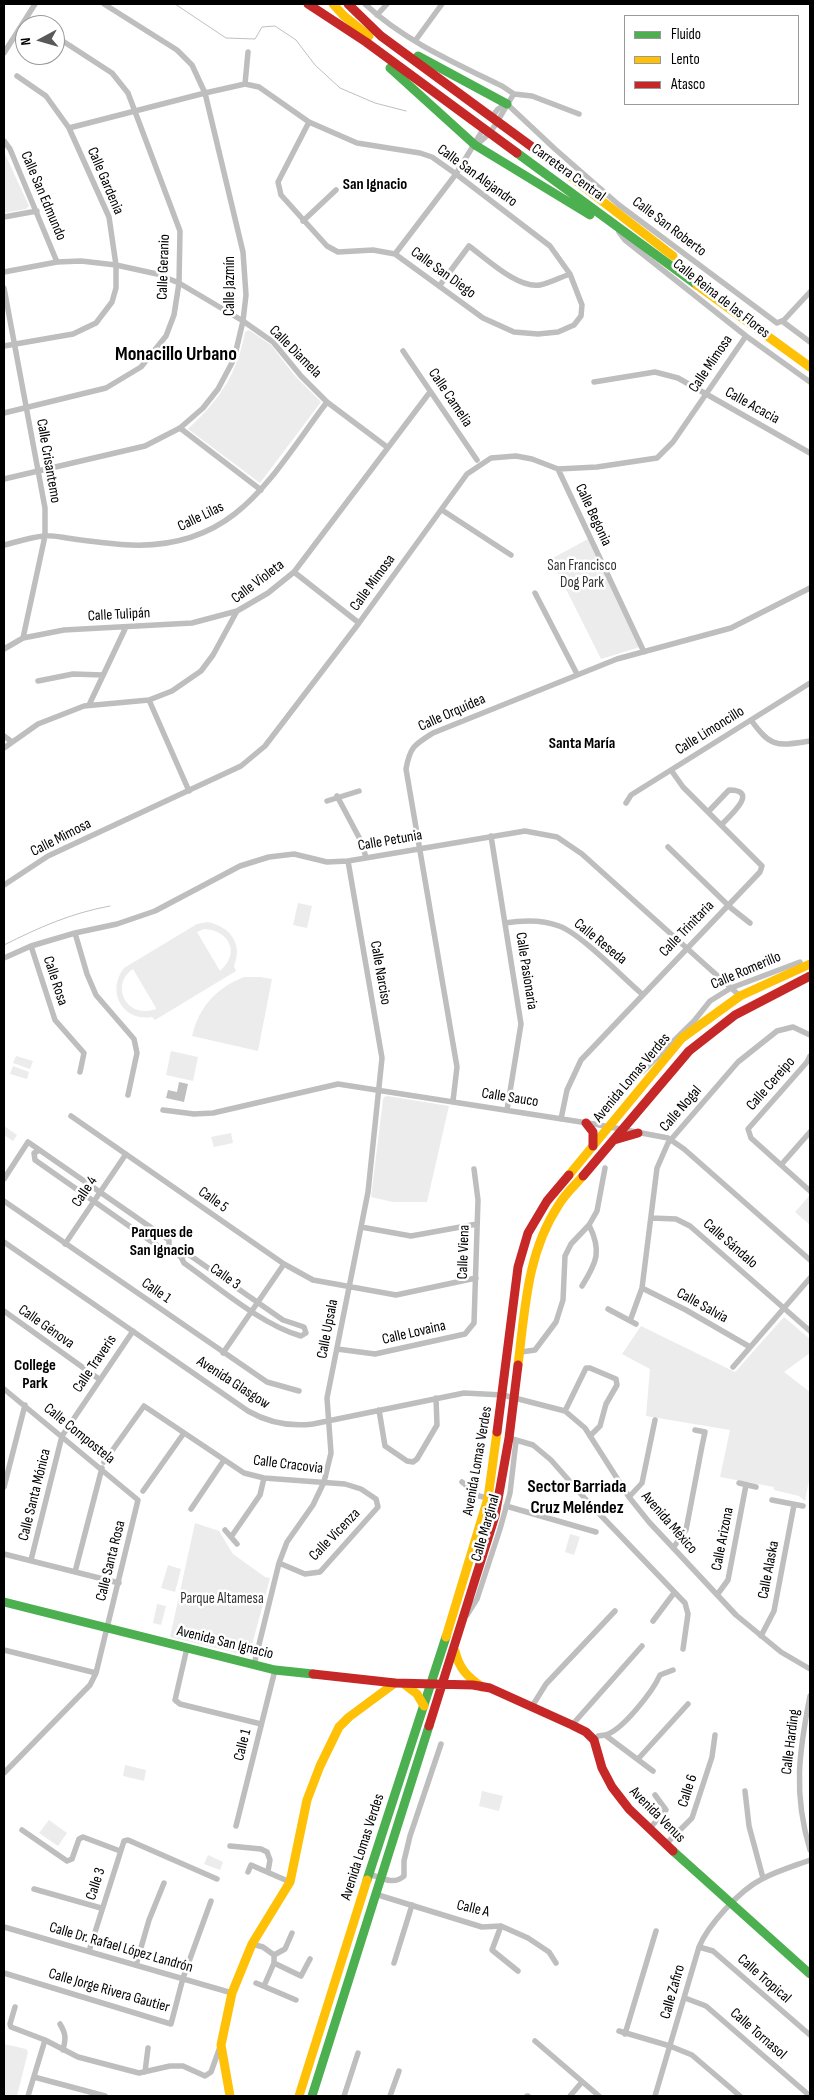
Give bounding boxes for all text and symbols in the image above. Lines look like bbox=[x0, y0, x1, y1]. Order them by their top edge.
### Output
north arrow bbox=[15, 15, 65, 65]
legend bbox=[624, 15, 799, 105]
text: Fluido bbox=[671, 25, 701, 44]
text: N bbox=[17, 37, 34, 46]
text: Lento bbox=[671, 50, 700, 69]
text: Atasco bbox=[671, 75, 705, 94]
street label: Carretera Central bbox=[528, 140, 608, 206]
street label: Calle San Alejandro bbox=[433, 141, 521, 211]
street label: Calle Gardenia bbox=[83, 145, 127, 217]
street label: Calle San Edmundo bbox=[16, 149, 70, 243]
district label: San Ignacio bbox=[343, 175, 407, 195]
street label: Calle San Roberto bbox=[628, 193, 710, 261]
street label: Calle Geranio bbox=[154, 234, 174, 300]
street label: Calle San Diego bbox=[407, 243, 479, 303]
street label: Calle Jazmín bbox=[221, 256, 239, 316]
street label: Calle Reina de las Flores bbox=[669, 256, 773, 342]
street label: Calle Diamela bbox=[265, 322, 325, 382]
street label: Calle Mimosa bbox=[685, 332, 737, 396]
district label: Monacillo Urbano bbox=[115, 343, 237, 367]
street label: Calle Camelia bbox=[424, 365, 476, 431]
street label: Calle Acacia bbox=[722, 384, 782, 428]
street label: Calle Crisantemo bbox=[32, 418, 64, 504]
street label: Calle Begonia bbox=[571, 481, 615, 549]
street label: Calle Lilas bbox=[175, 498, 227, 536]
street label: Calle Mimosa bbox=[346, 551, 400, 615]
street label: Calle Violeta bbox=[228, 556, 288, 608]
park label: San Francisco Dog Park bbox=[547, 557, 617, 592]
street label: Calle Tulipán bbox=[87, 604, 151, 626]
street label: Calle Orquídea bbox=[416, 690, 488, 736]
street label: Calle Limoncillo bbox=[672, 703, 748, 759]
district label: Santa María bbox=[549, 734, 615, 754]
street label: Calle Mimosa bbox=[28, 815, 94, 861]
street label: Calle Petunia bbox=[356, 826, 424, 856]
street label: Calle Trinitaria bbox=[656, 897, 718, 961]
street label: Calle Reseda bbox=[570, 915, 630, 969]
street label: Calle Pasionaria bbox=[511, 931, 541, 1011]
street label: Calle Narciso bbox=[366, 940, 394, 1006]
street label: Calle Romerillo bbox=[708, 948, 784, 994]
street label: Calle Rosa bbox=[39, 954, 71, 1008]
street label: Avenida Lomas Verdes bbox=[590, 1030, 674, 1126]
street label: Calle Cereipo bbox=[743, 1053, 799, 1115]
street label: Calle Nogal bbox=[656, 1082, 706, 1136]
street label: Calle Sauco bbox=[480, 1085, 540, 1111]
street label: Calle 4 bbox=[68, 1173, 102, 1211]
street label: Calle 5 bbox=[194, 1183, 232, 1217]
street label: Calle Sándalo bbox=[699, 1215, 761, 1273]
district label: Parques de San Ignacio bbox=[130, 1223, 194, 1261]
street label: Calle Viena bbox=[454, 1224, 474, 1280]
street label: Calle 3 bbox=[206, 1260, 244, 1294]
street label: Calle 1 bbox=[138, 1274, 174, 1308]
street label: Calle Salvia bbox=[673, 1285, 731, 1327]
street label: Calle Upsala bbox=[313, 1298, 343, 1360]
street label: Calle Génova bbox=[15, 1301, 77, 1353]
street label: Calle Lovaina bbox=[380, 1317, 448, 1349]
street label: Calle Traveris bbox=[69, 1332, 121, 1396]
street label: Avenida Glasgow bbox=[193, 1353, 273, 1413]
district label: College Park bbox=[14, 1356, 56, 1394]
street label: Calle Compostela bbox=[40, 1400, 118, 1468]
street label: Avenida Lomas Verdes bbox=[460, 1405, 496, 1517]
street label: Calle Santa Mónica bbox=[15, 1447, 55, 1543]
street label: Calle Cracovia bbox=[252, 1452, 324, 1478]
district label: Sector Barriada Cruz Meléndez bbox=[528, 1476, 626, 1518]
street label: Avenida México bbox=[637, 1488, 701, 1558]
street label: Calle Marginal bbox=[468, 1492, 504, 1564]
street label: Calle Vicenza bbox=[306, 1505, 364, 1565]
street label: Calle Arizona bbox=[708, 1506, 738, 1572]
street label: Calle Santa Rosa bbox=[92, 1519, 130, 1603]
street label: Calle Alaska bbox=[755, 1539, 783, 1601]
park label: Parque Altamesa bbox=[180, 1590, 264, 1608]
street label: Avenida San Ignacio bbox=[175, 1622, 275, 1664]
street label: Calle Harding bbox=[778, 1708, 804, 1776]
street label: Calle 1 bbox=[230, 1727, 256, 1763]
street label: Calle 6 bbox=[674, 1772, 702, 1810]
street label: Avenida Venus bbox=[625, 1783, 689, 1847]
street label: Avenida Lomas Verdes bbox=[337, 1792, 389, 1902]
street label: Calle 3 bbox=[82, 1865, 110, 1903]
street label: Calle A bbox=[455, 1896, 491, 1922]
street label: Calle Dr. Rafael López Landrón bbox=[47, 1919, 195, 1977]
street label: Calle Tropical bbox=[733, 1951, 795, 2007]
street label: Calle Zafiro bbox=[657, 1963, 689, 2021]
street label: Calle Jorge Rivera Gautier bbox=[46, 1965, 172, 2017]
street label: Calle Tornasol bbox=[726, 2005, 790, 2063]

